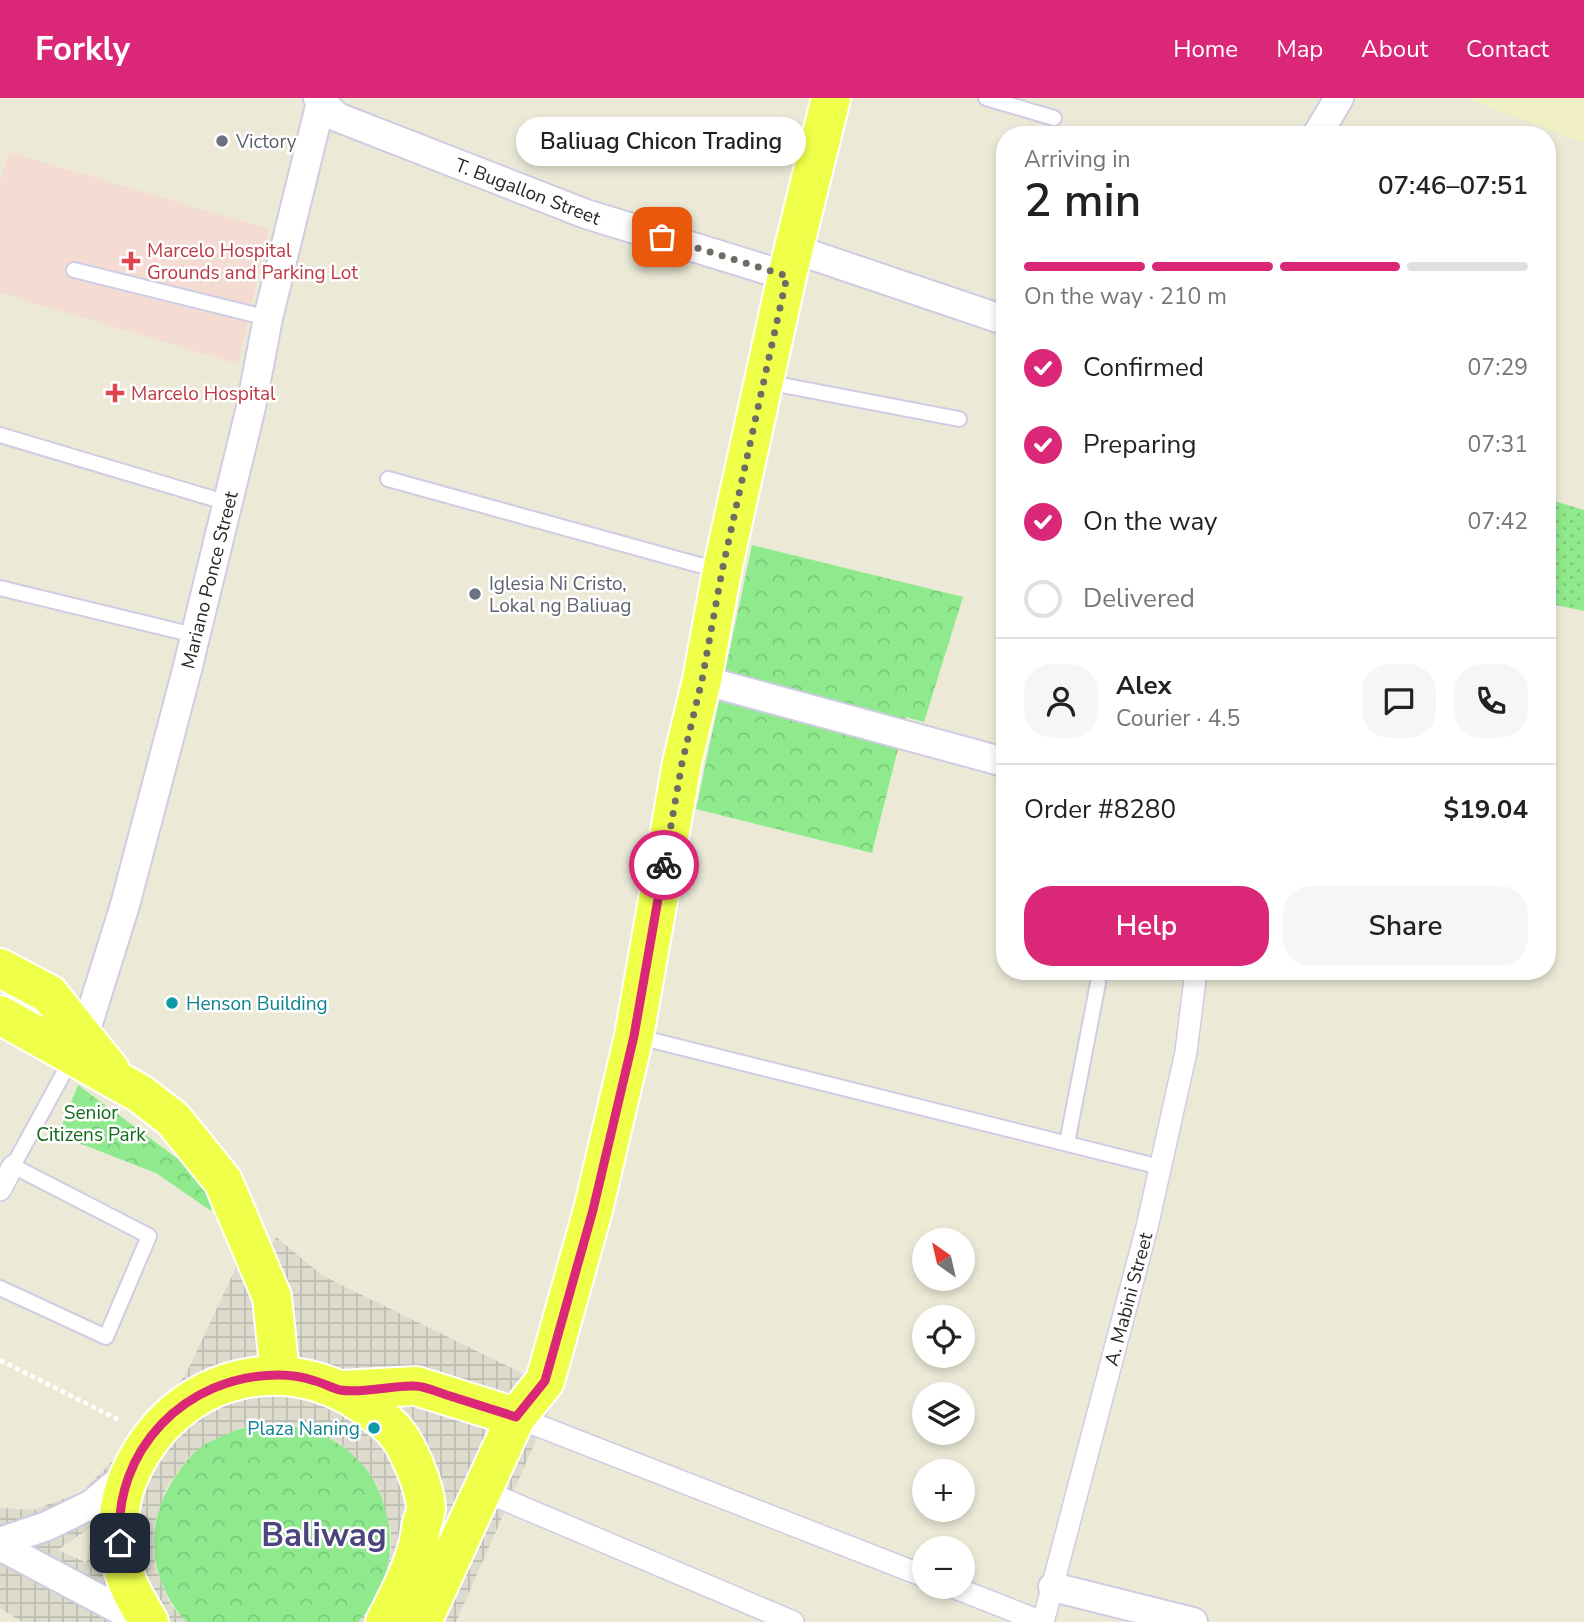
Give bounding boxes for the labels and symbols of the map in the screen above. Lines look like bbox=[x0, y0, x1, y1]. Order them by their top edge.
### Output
callout: Baliuag Chicon Trading bbox=[517, 118, 807, 167]
place label: Victory bbox=[235, 129, 297, 155]
marker: Victory bbox=[214, 133, 230, 149]
street label: T. Bugallon Street bbox=[451, 152, 604, 232]
pin bbox=[632, 207, 692, 267]
place label: Marcelo Hospital Grounds and Parking Lot bbox=[147, 238, 358, 286]
marker: Marcelo Hospital Grounds and Parking Lot bbox=[121, 251, 141, 271]
place label: Marcelo Hospital bbox=[131, 381, 276, 407]
marker: Marcelo Hospital bbox=[105, 383, 125, 403]
street label: Mariano Ponce Street bbox=[175, 488, 245, 672]
place label: Iglesia Ni Cristo, Lokal ng Baliuag bbox=[489, 571, 631, 619]
marker: Iglesia Ni Cristo, Lokal ng Baliuag bbox=[467, 586, 483, 602]
courier bbox=[629, 830, 699, 900]
place label: Henson Building bbox=[186, 991, 328, 1017]
marker: Henson Building bbox=[164, 995, 180, 1011]
park label: Senior Citizens Park bbox=[36, 1100, 146, 1148]
north arrow bbox=[912, 1228, 975, 1292]
street label: A. Mabini Street bbox=[1099, 1229, 1159, 1369]
place label: Plaza Naning bbox=[247, 1416, 360, 1442]
marker: Plaza Naning bbox=[366, 1420, 382, 1436]
pin bbox=[90, 1513, 150, 1573]
district label: Baliwag bbox=[261, 1513, 387, 1558]

